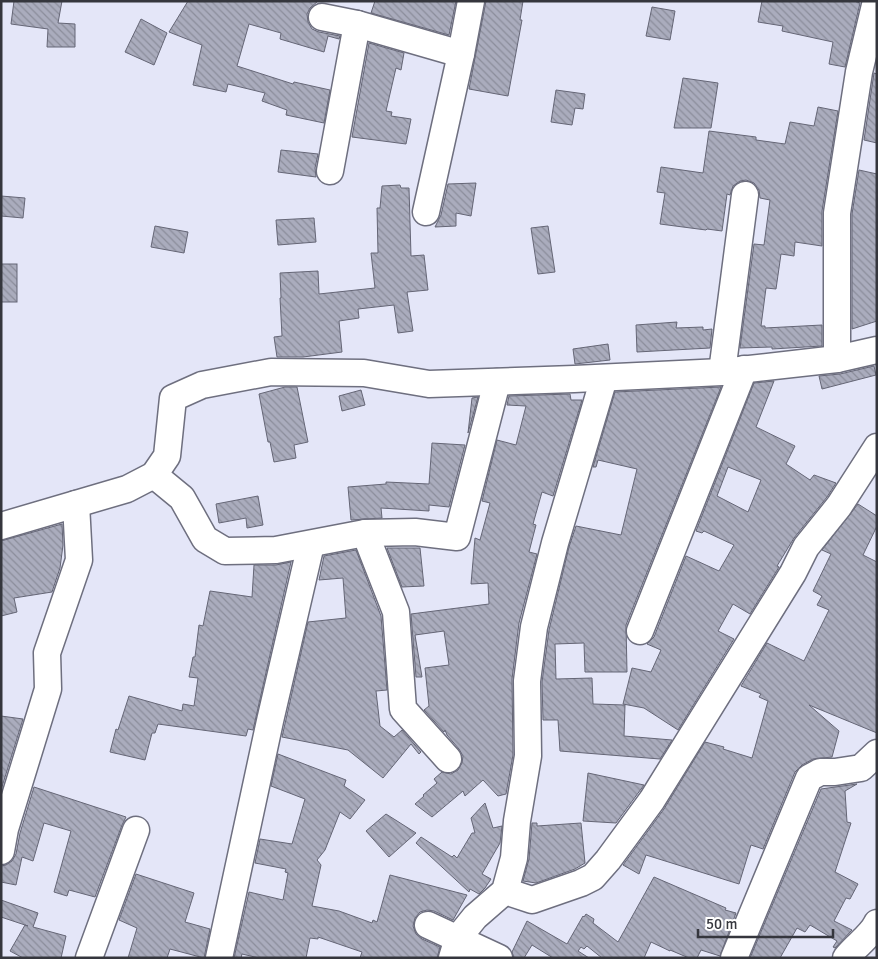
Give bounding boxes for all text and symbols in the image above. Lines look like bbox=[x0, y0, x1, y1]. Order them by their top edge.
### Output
scale bar bbox=[698, 906, 833, 938]
text: 50 m bbox=[706, 915, 737, 933]

